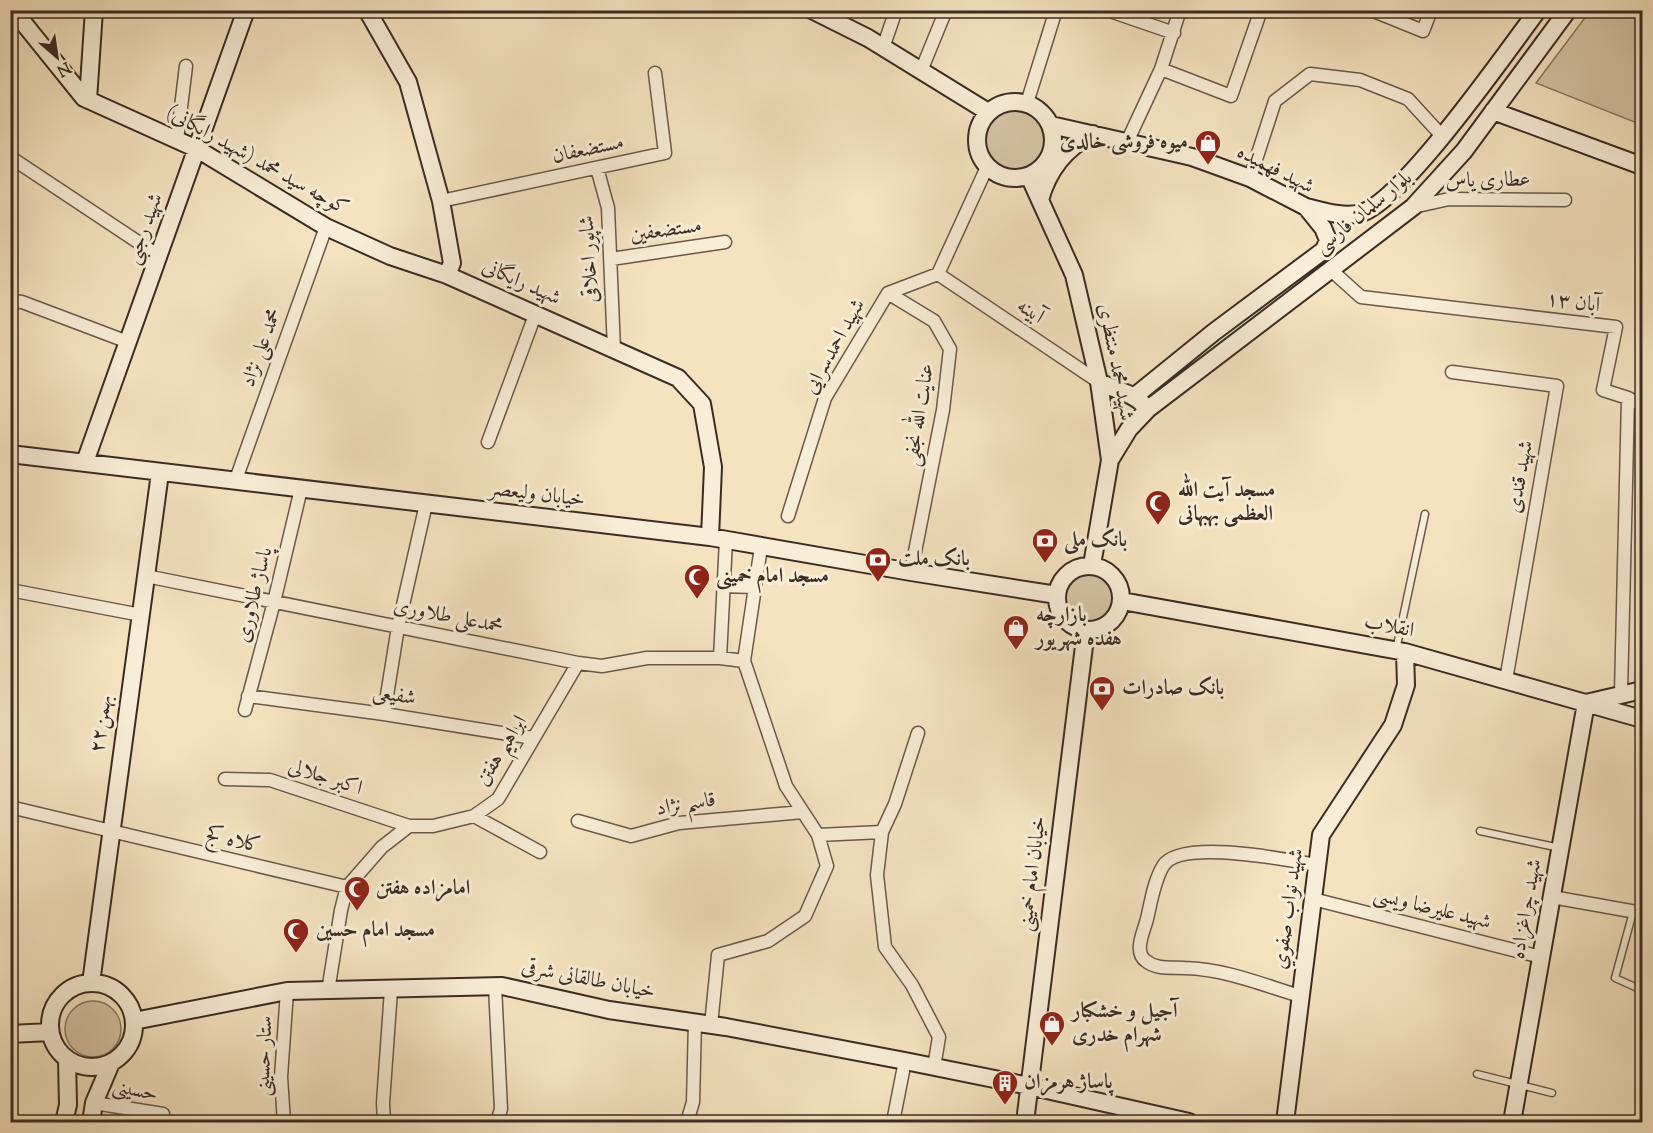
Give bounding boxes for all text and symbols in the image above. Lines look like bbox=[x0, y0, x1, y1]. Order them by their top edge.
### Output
north arrow bbox=[27, 27, 87, 87]
text: N bbox=[52, 55, 74, 81]
street label: کوچه سید محمد (شهید رایگانی) bbox=[160, 98, 354, 224]
street label: مستضعفان bbox=[549, 128, 627, 172]
place label: میوه فروشی خالدی bbox=[1060, 128, 1188, 158]
shop icon: میوه فروشی خالدی bbox=[1193, 128, 1223, 166]
street label: شهید فهمیده bbox=[1231, 138, 1319, 202]
street label: بلوار سلمان فارسی bbox=[1309, 164, 1419, 262]
street label: عطاری یاس bbox=[1445, 165, 1531, 197]
street label: شهید رجبی bbox=[118, 189, 172, 269]
street label: مستضعفین bbox=[628, 211, 704, 251]
street label: شاپور اخلاقی bbox=[573, 214, 607, 304]
street label: شهید رایگانی bbox=[477, 252, 565, 314]
street label: ۱۳ آبان bbox=[1544, 285, 1604, 322]
street label: آبینه bbox=[1010, 292, 1052, 334]
street label: شهید احمدسرایی bbox=[796, 294, 874, 400]
street label: شهید محمد منتظری bbox=[1089, 301, 1141, 423]
street label: محمد علی نژاد bbox=[234, 304, 290, 392]
street label: عنایت الله نجفی bbox=[893, 361, 943, 469]
street label: شهید قندی bbox=[1500, 438, 1542, 516]
place label: مسجد آیت الله العظمی بهبهانی bbox=[1177, 472, 1275, 530]
street label: خیابان ولیعصر bbox=[485, 474, 587, 516]
mosque icon: مسجد آیت الله العظمی بهبهانی bbox=[1143, 488, 1173, 526]
bank icon: بانک ملی bbox=[1030, 526, 1060, 564]
place label: بانک ملی bbox=[1063, 526, 1127, 556]
street label: پاساژ طلاوری bbox=[229, 543, 282, 646]
bank icon: بانک ملت bbox=[863, 545, 893, 583]
place label: بانک ملت bbox=[898, 545, 970, 575]
mosque icon: مسجد امام خمینی bbox=[682, 562, 712, 600]
place label: مسجد امام خمینی bbox=[716, 562, 829, 594]
street label: محمدعلی طلاوری bbox=[391, 592, 506, 642]
place label: بازارچه هفده شهریور bbox=[1034, 601, 1122, 655]
street label: انقلاب bbox=[1361, 607, 1417, 647]
shop icon: بازارچه هفده شهریور bbox=[1001, 613, 1031, 651]
bank icon: بانک صادرات bbox=[1087, 674, 1117, 712]
place label: بانک صادرات bbox=[1122, 674, 1224, 704]
street label: شفیعی bbox=[370, 678, 418, 714]
street label: ۲۲بهمن bbox=[83, 693, 121, 755]
street label: ابراهیم هفتن bbox=[469, 710, 539, 794]
street label: اکبر جلالی bbox=[284, 752, 366, 804]
street label: قاسم نژاد bbox=[654, 785, 719, 828]
street label: خیابان امام خمینی bbox=[1011, 814, 1056, 934]
street label: کلاه کج bbox=[202, 820, 263, 863]
street label: شهید نواب صفوي bbox=[1266, 847, 1312, 971]
street label: شهید چراغزاده bbox=[1503, 857, 1551, 961]
mosque icon: امامزاده هفتن bbox=[342, 874, 372, 912]
place label: امامزاده هفتن bbox=[376, 874, 470, 904]
street label: شهید علیرضا ویسی bbox=[1370, 880, 1494, 938]
mosque icon: مسجد امام حسین bbox=[281, 916, 311, 954]
place label: مسجد امام حسین bbox=[316, 916, 435, 948]
street label: خیابان طالقانی شرقی bbox=[518, 952, 658, 1008]
place label: آجیل و خشکبار شهرام خدری bbox=[1070, 997, 1180, 1053]
shop icon: آجیل و خشکبار شهرام خدری bbox=[1037, 1009, 1067, 1047]
street label: ستار حسینی bbox=[249, 1015, 281, 1097]
building icon: پاساژ هرمزان bbox=[990, 1068, 1020, 1106]
place label: پاساژ هرمزان bbox=[1024, 1068, 1115, 1098]
street label: حسینی bbox=[109, 1072, 161, 1110]

